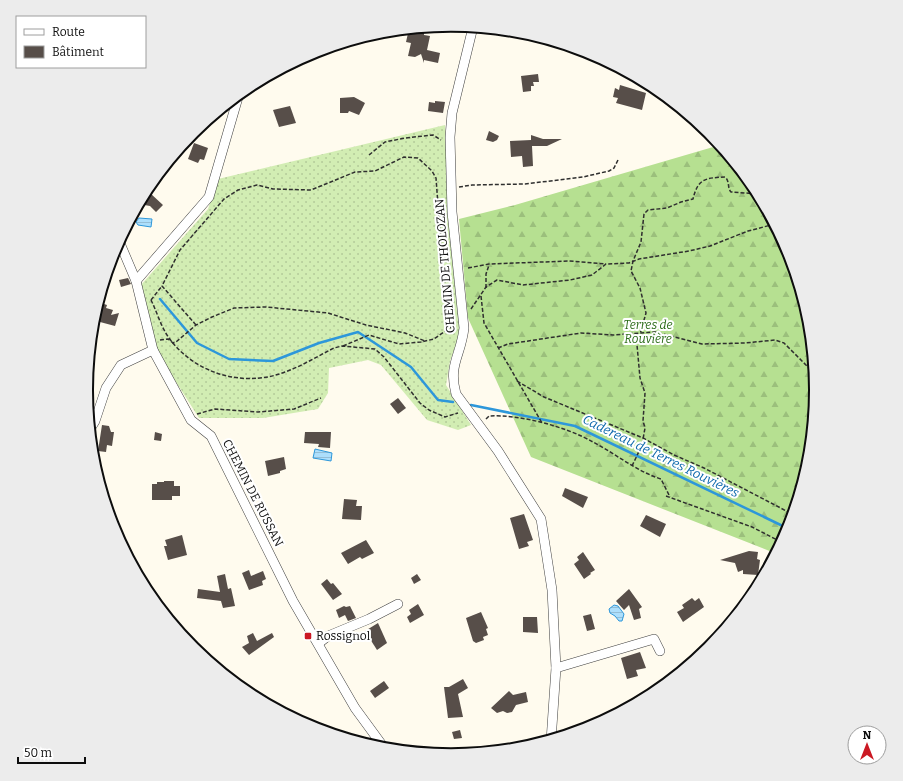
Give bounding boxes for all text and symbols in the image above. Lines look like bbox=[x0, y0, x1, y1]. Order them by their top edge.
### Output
legend bbox=[16, 16, 146, 68]
text: Route bbox=[52, 25, 85, 39]
text: Bâtiment bbox=[52, 45, 105, 59]
street label: CHEMIN DE THOLOZAN bbox=[432, 198, 458, 334]
park label: Terres de Rouvière bbox=[624, 318, 672, 346]
water label: Cadereau de Terres Rouvières bbox=[580, 412, 742, 500]
street label: CHEMIN DE RUSSAN bbox=[220, 437, 286, 549]
place label: Rossignol bbox=[316, 629, 371, 643]
marker: Rossignol bbox=[303, 631, 313, 641]
north arrow bbox=[847, 725, 887, 765]
text: N bbox=[863, 729, 872, 742]
scale bar bbox=[18, 739, 85, 765]
text: 50 m bbox=[24, 746, 53, 760]

